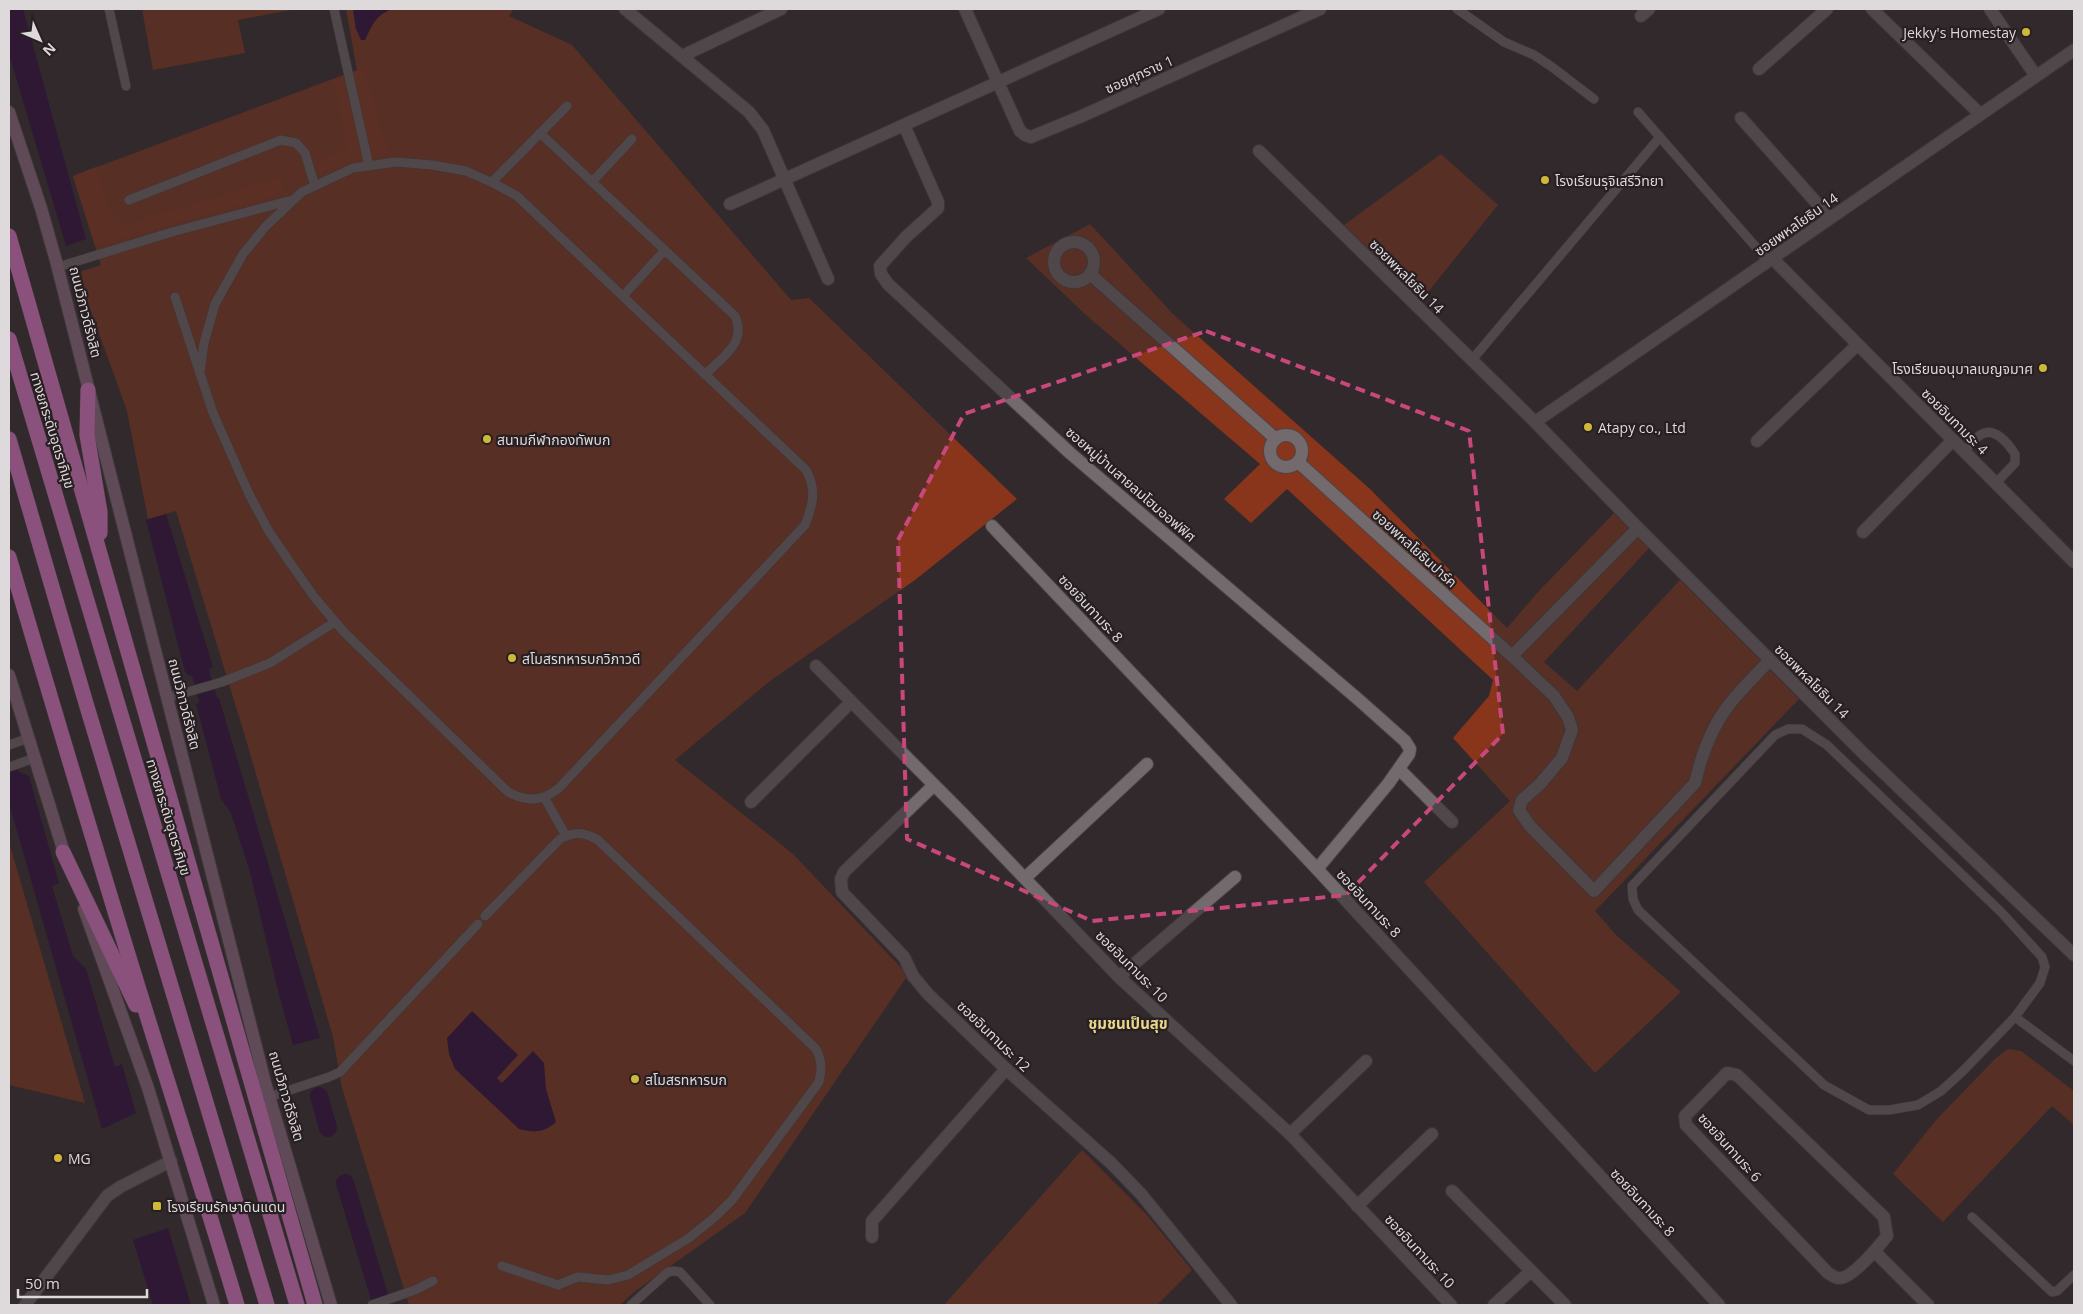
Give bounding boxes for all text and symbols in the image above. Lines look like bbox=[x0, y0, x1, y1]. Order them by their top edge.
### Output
north arrow bbox=[15, 15, 65, 65]
place label: Jekky's Homestay bbox=[1901, 23, 2017, 42]
marker: Jekky's Homestay bbox=[2020, 26, 2032, 38]
text: N bbox=[39, 39, 60, 60]
street label: ซอยศุภราช 1 bbox=[1102, 50, 1176, 98]
place label: โรงเรียนรุจิเสรีวิทยา bbox=[1555, 171, 1664, 190]
marker: โรงเรียนรุจิเสรีวิทยา bbox=[1539, 174, 1551, 186]
street label: ซอยพหลโยธิน 14 bbox=[1750, 188, 1842, 260]
street label: ซอยพหลโยธิน 14 bbox=[1366, 235, 1448, 317]
street label: ถนนวิภาวดีรังสิต bbox=[65, 264, 107, 360]
place label: โรงเรียนอนุบาลเบญจมาศ bbox=[1892, 359, 2033, 378]
marker: โรงเรียนอนุบาลเบญจมาศ bbox=[2037, 362, 2049, 374]
street label: ทางยกระดับอุตราภิมุข bbox=[26, 369, 80, 491]
street label: ซอยอินทามระ 4 bbox=[1918, 384, 1992, 458]
place label: Atapy co., Ltd bbox=[1598, 418, 1686, 437]
marker: Atapy co., Ltd bbox=[1582, 421, 1594, 433]
street label: ซอยหมู่บ้านสายลมโฮมออฟฟิศ bbox=[1062, 422, 1200, 546]
place label: สนามกีฬากองทัพบก bbox=[497, 430, 610, 449]
marker: สนามกีฬากองทัพบก bbox=[481, 433, 493, 445]
street label: ซอยพหลโยธินปาร์ค bbox=[1368, 505, 1462, 591]
street label: ซอยอินทามระ 8 bbox=[1054, 570, 1128, 646]
street label: ซอยพหลโยธิน 14 bbox=[1771, 640, 1853, 722]
place label: สโมสรทหารบกวิภาวดี bbox=[522, 649, 640, 668]
marker: สโมสรทหารบกวิภาวดี bbox=[506, 652, 518, 664]
street label: ถนนวิภาวดีรังสิต bbox=[164, 656, 206, 752]
street label: ทางยกระดับอุตราภิมุข bbox=[142, 756, 196, 878]
street label: ซอยอินทามระ 8 bbox=[1332, 865, 1406, 941]
street label: ซอยอินทามระ 10 bbox=[1092, 926, 1172, 1006]
street label: ซอยอินทามระ 12 bbox=[953, 996, 1035, 1076]
district label: ชุมชนเป็นสุข bbox=[1088, 1013, 1168, 1033]
street label: ถนนวิภาวดีรังสิต bbox=[265, 1048, 309, 1144]
place label: สโมสรทหารบก bbox=[645, 1070, 727, 1089]
marker: สโมสรทหารบก bbox=[629, 1073, 641, 1085]
street label: ซอยอินทามระ 6 bbox=[1694, 1108, 1766, 1186]
place label: MG bbox=[68, 1149, 91, 1168]
marker: MG bbox=[52, 1152, 64, 1164]
street label: ซอยอินทามระ 8 bbox=[1606, 1164, 1680, 1240]
place label: โรงเรียนรักษาดินแดน bbox=[167, 1197, 285, 1216]
marker: โรงเรียนรักษาดินแดน bbox=[151, 1200, 163, 1212]
street label: ซอยอินทามระ 10 bbox=[1381, 1210, 1459, 1292]
scale bar bbox=[18, 1266, 146, 1298]
text: 50 m bbox=[25, 1273, 60, 1293]

